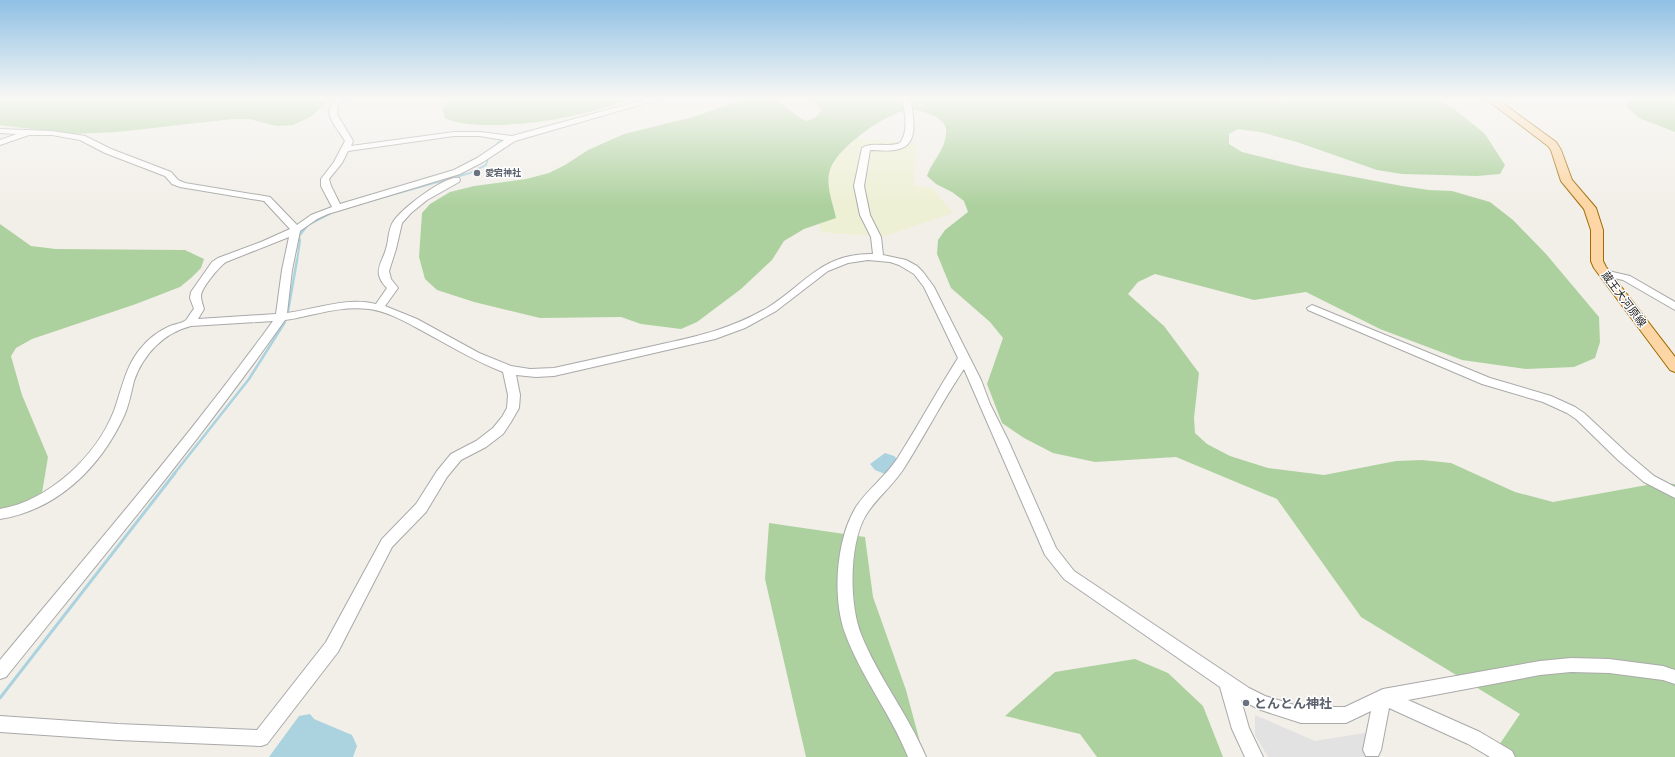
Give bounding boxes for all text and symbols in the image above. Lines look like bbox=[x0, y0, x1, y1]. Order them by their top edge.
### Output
place label: 愛宕神社 bbox=[485, 166, 521, 179]
marker: 愛宕神社 bbox=[472, 168, 482, 178]
street label: 蔵王大河原線 bbox=[1598, 268, 1650, 330]
place label: とんとん神社 bbox=[1254, 694, 1332, 713]
marker: とんとん神社 bbox=[1241, 698, 1251, 708]

